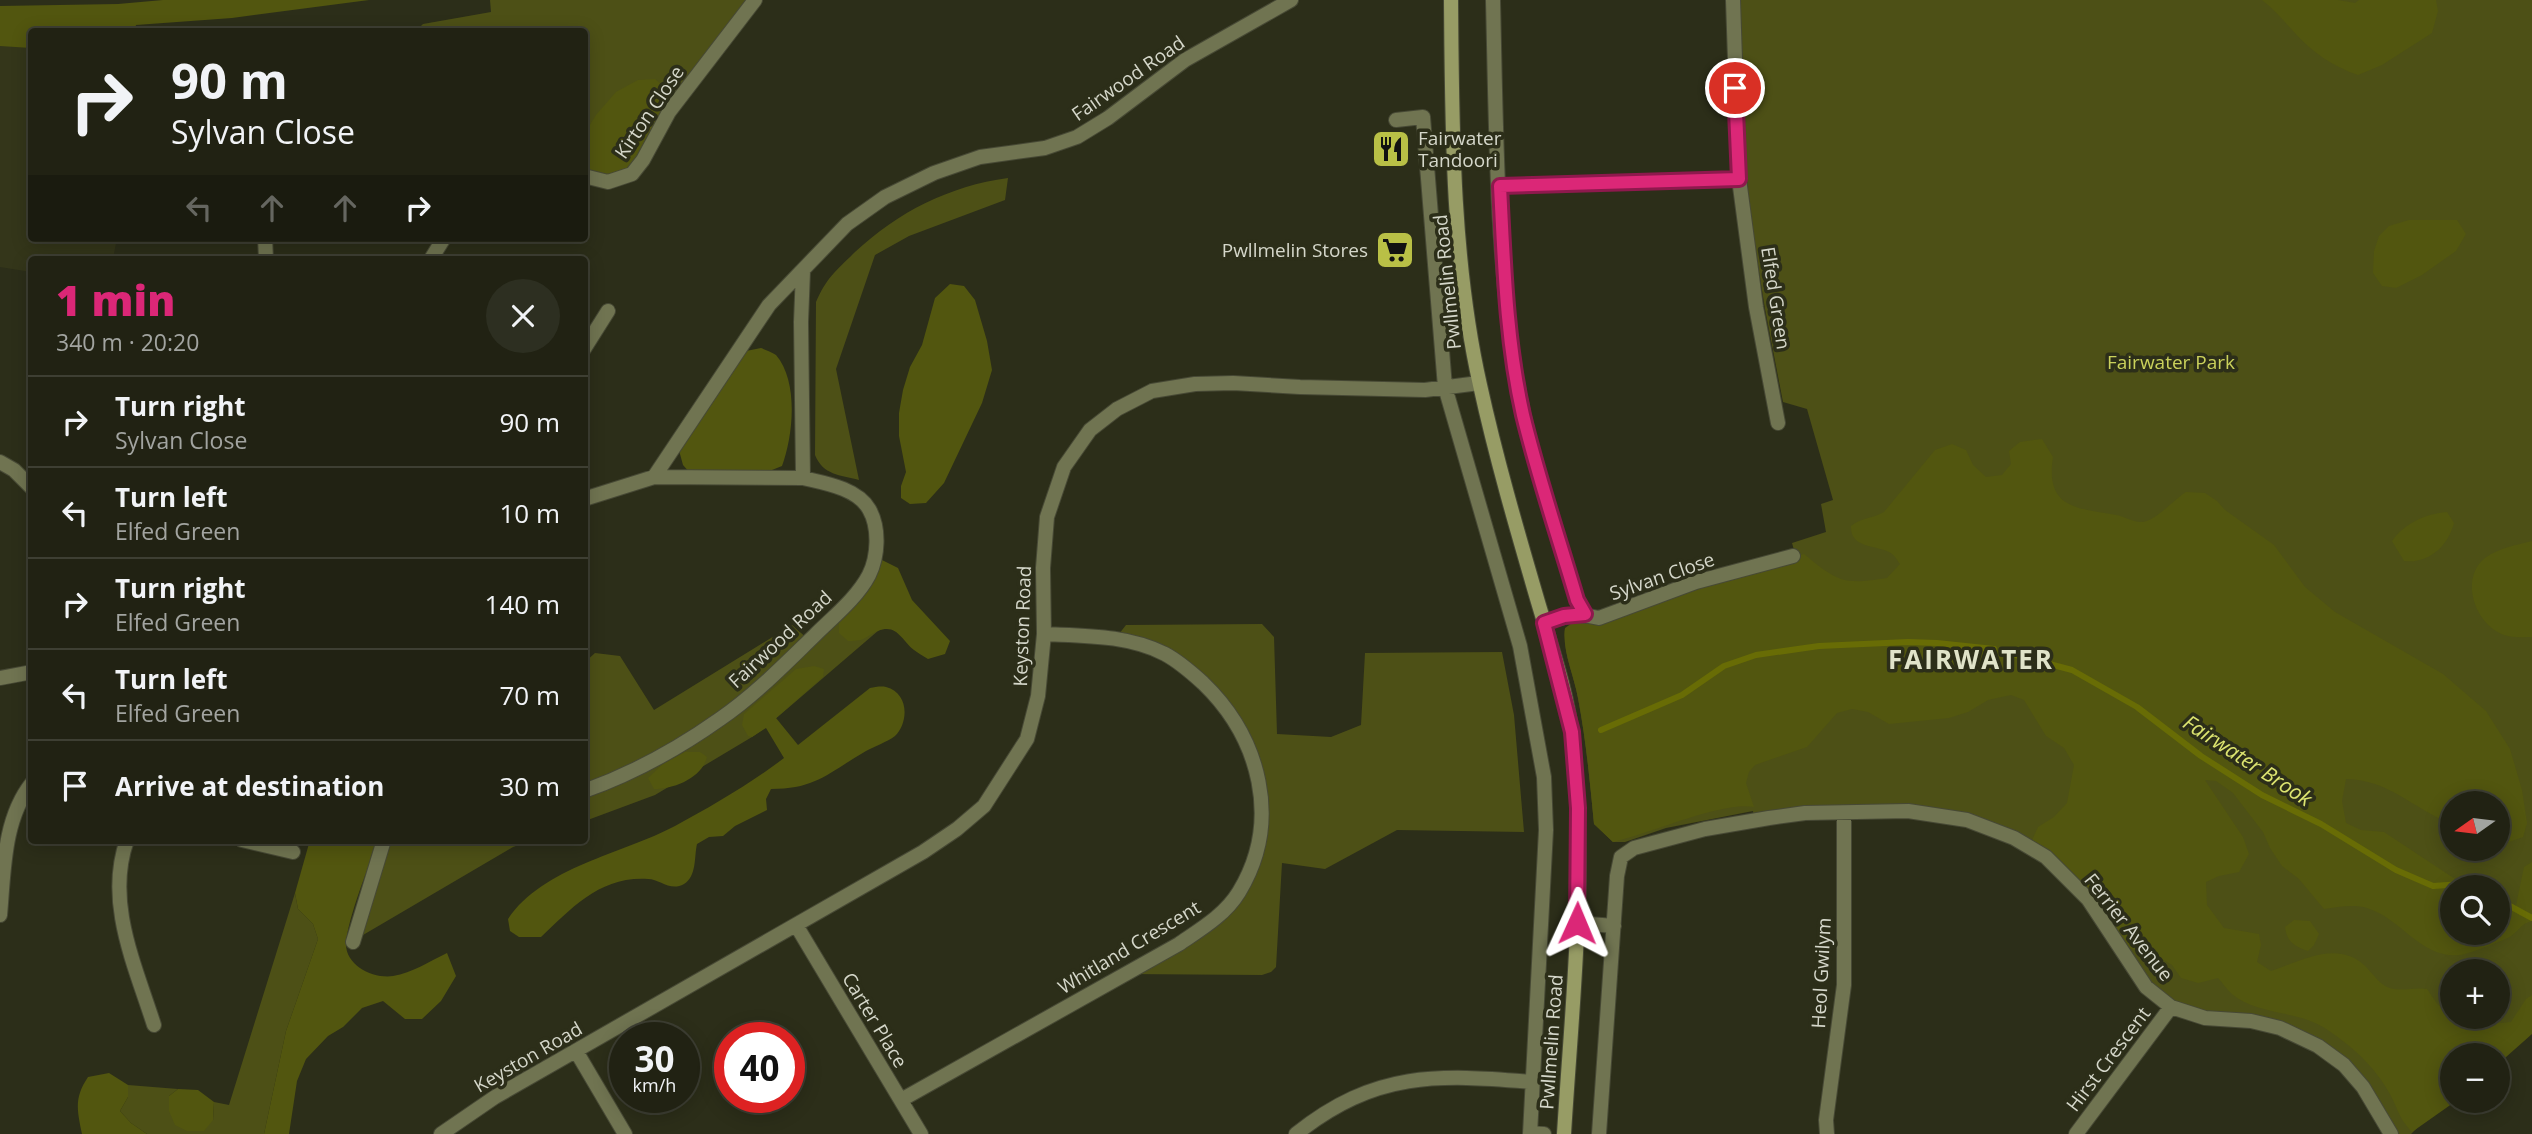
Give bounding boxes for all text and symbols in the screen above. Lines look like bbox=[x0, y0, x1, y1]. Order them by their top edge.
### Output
street label: Fairwood Road bbox=[1066, 29, 1190, 127]
text: 90 m bbox=[171, 47, 288, 113]
icon: right bbox=[56, 56, 147, 147]
pin bbox=[1705, 58, 1765, 118]
street label: Kirton Close bbox=[608, 60, 690, 164]
icon: arrive bbox=[1716, 69, 1754, 107]
text: Sylvan Close bbox=[171, 110, 355, 153]
place label: Fairwater Tandoori bbox=[1418, 125, 1502, 173]
restaurant icon: Fairwater Tandoori bbox=[1370, 128, 1412, 170]
icon: left bbox=[180, 189, 218, 227]
icon: ahead bbox=[253, 189, 291, 227]
icon: ahead bbox=[326, 189, 364, 227]
icon: right bbox=[399, 189, 437, 227]
street label: Pwllmelin Road bbox=[1427, 213, 1467, 351]
supermarket icon: Pwllmelin Stores bbox=[1374, 229, 1416, 271]
place label: Pwllmelin Stores bbox=[1222, 237, 1368, 263]
street label: Elfed Green bbox=[1755, 245, 1797, 351]
text: 1 min bbox=[56, 271, 175, 328]
button: close bbox=[486, 279, 560, 353]
text: 340 m · 20:20 bbox=[56, 326, 199, 358]
park label: Fairwater Park bbox=[2107, 349, 2235, 375]
text: Turn right bbox=[115, 388, 246, 424]
icon: right bbox=[56, 403, 94, 441]
text: 90 m bbox=[499, 404, 560, 440]
text: Sylvan Close bbox=[115, 424, 247, 456]
text: Turn left bbox=[115, 479, 227, 515]
icon: left bbox=[56, 494, 94, 532]
text: 10 m bbox=[499, 495, 560, 531]
text: Elfed Green bbox=[115, 515, 240, 547]
street label: Sylvan Close bbox=[1606, 546, 1718, 606]
street label: Keyston Road bbox=[1007, 565, 1037, 687]
text: Turn right bbox=[115, 570, 246, 606]
street label: Fairwood Road bbox=[723, 584, 837, 694]
icon: right bbox=[56, 585, 94, 623]
text: 140 m bbox=[485, 586, 560, 622]
text: Elfed Green bbox=[115, 606, 240, 638]
district label: FAIRWATER bbox=[1888, 641, 2054, 677]
text: Turn left bbox=[115, 661, 227, 697]
icon: left bbox=[56, 676, 94, 714]
text: 70 m bbox=[499, 677, 560, 713]
text: Elfed Green bbox=[115, 697, 240, 729]
water label: Fairwater Brook bbox=[2178, 708, 2318, 813]
icon: arrive bbox=[56, 767, 94, 805]
text: Arrive at destination bbox=[115, 768, 384, 804]
text: 30 m bbox=[499, 768, 560, 804]
north arrow bbox=[2440, 791, 2510, 861]
map controls bbox=[2440, 791, 2510, 1113]
street label: Ferrier Avenue bbox=[2079, 868, 2179, 986]
button: search bbox=[2440, 875, 2510, 945]
position arrow bbox=[1540, 886, 1614, 960]
street label: Whitland Crescent bbox=[1053, 894, 1205, 1000]
street label: Heol Gwilym bbox=[1805, 917, 1837, 1029]
button: + bbox=[2440, 959, 2510, 1029]
street label: Carter Place bbox=[836, 967, 914, 1073]
street label: Pwllmelin Road bbox=[1533, 973, 1569, 1111]
street label: Hirst Crescent bbox=[2060, 1001, 2156, 1117]
street label: Keyston Road bbox=[469, 1015, 587, 1099]
speed limit sign: 40 bbox=[714, 1022, 805, 1113]
text: 30 bbox=[634, 1035, 675, 1082]
button: − bbox=[2440, 1043, 2510, 1113]
text: km/h bbox=[633, 1073, 676, 1097]

